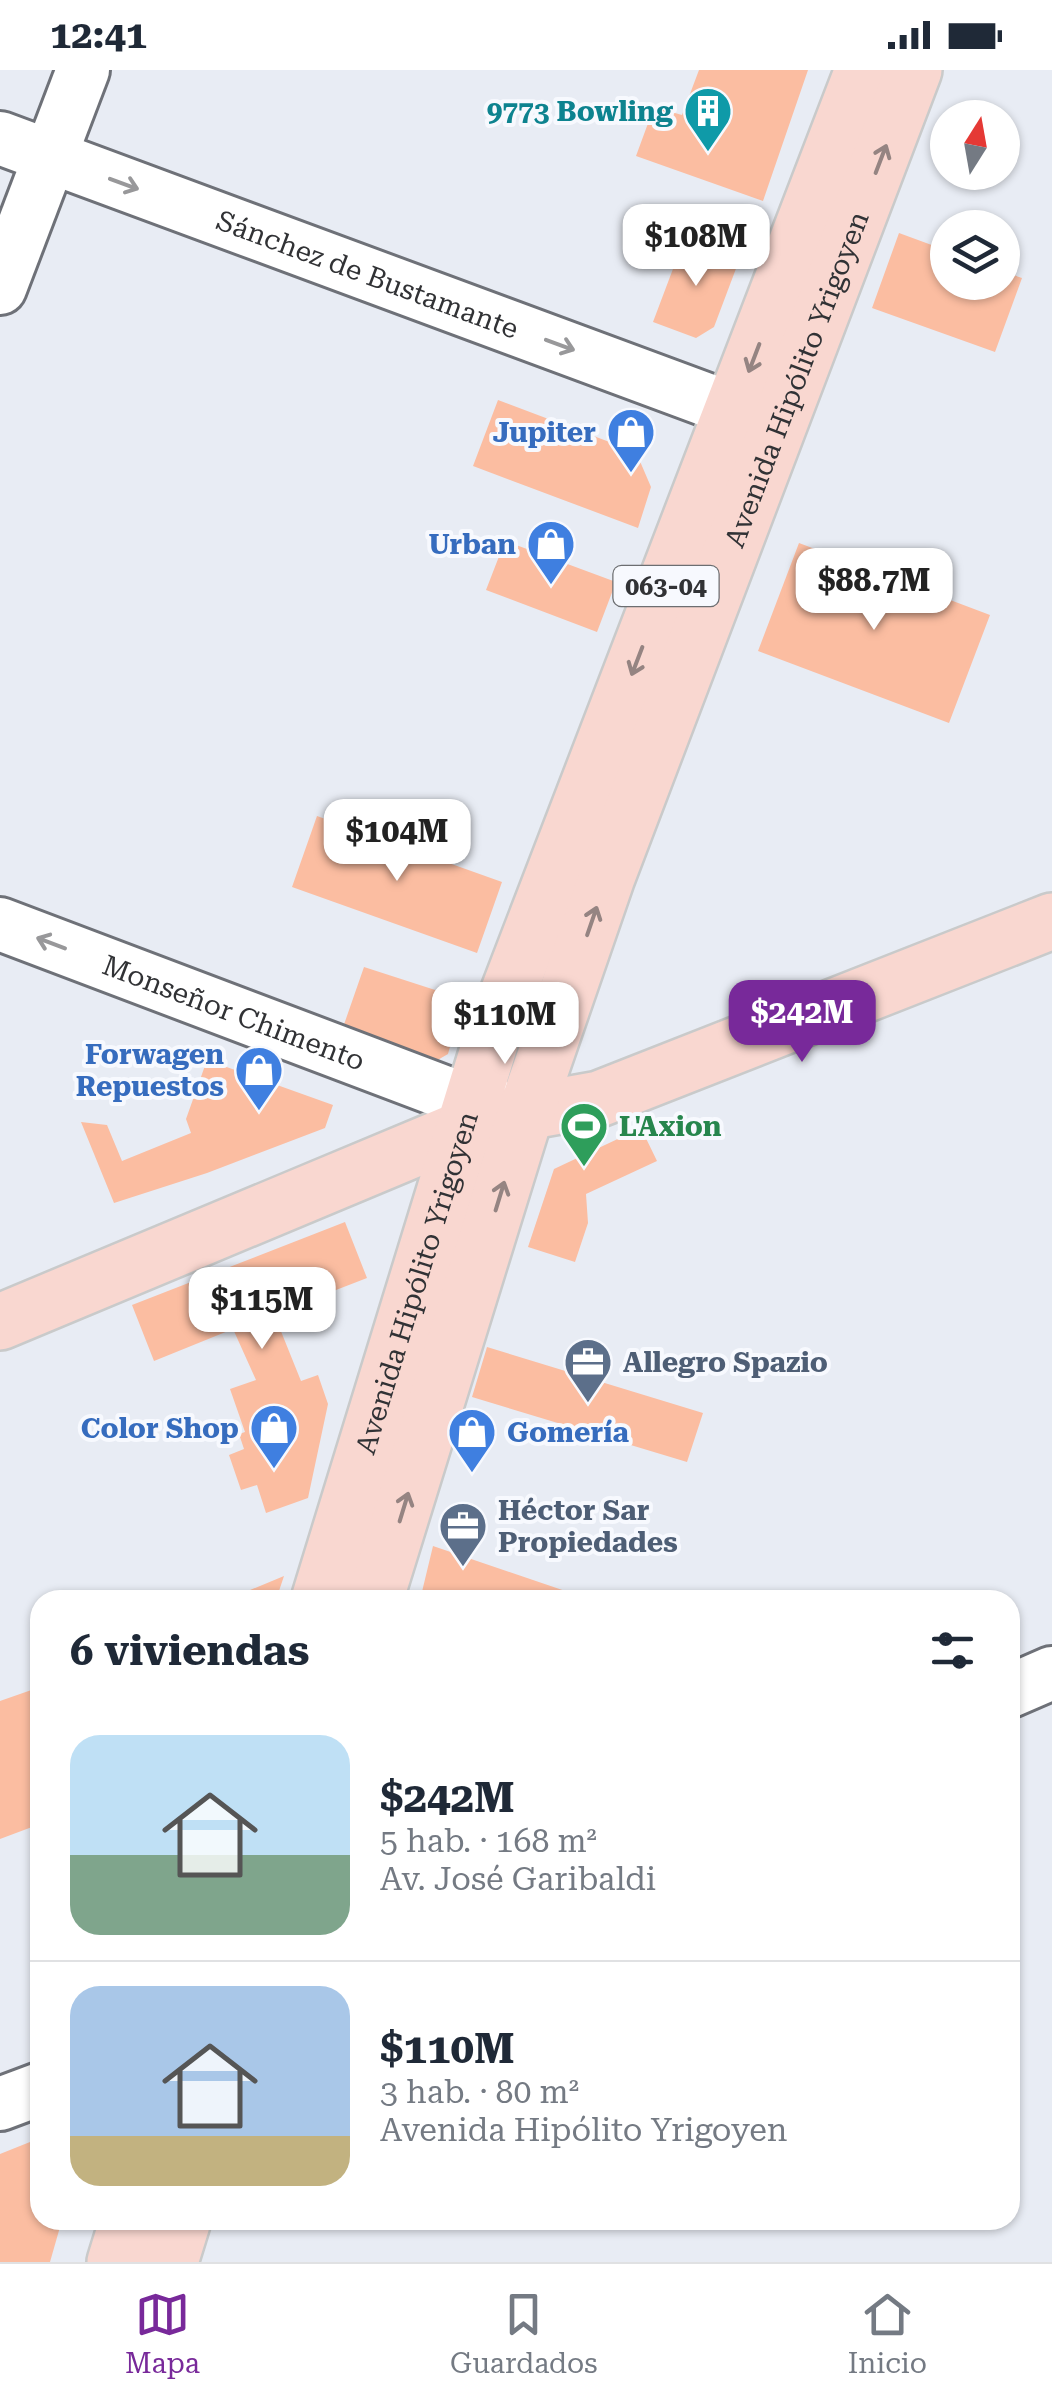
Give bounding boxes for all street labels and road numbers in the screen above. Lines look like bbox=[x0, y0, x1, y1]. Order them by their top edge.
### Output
street label: Sánchez de Bustamante bbox=[212, 204, 523, 346]
street label: Avenida Hipólito Yrigoyen bbox=[718, 207, 876, 552]
road number: 063-04 bbox=[614, 566, 718, 606]
street label: Monseñor Chimento bbox=[98, 948, 369, 1078]
street label: Avenida Hipólito Yrigoyen bbox=[349, 1107, 485, 1458]

